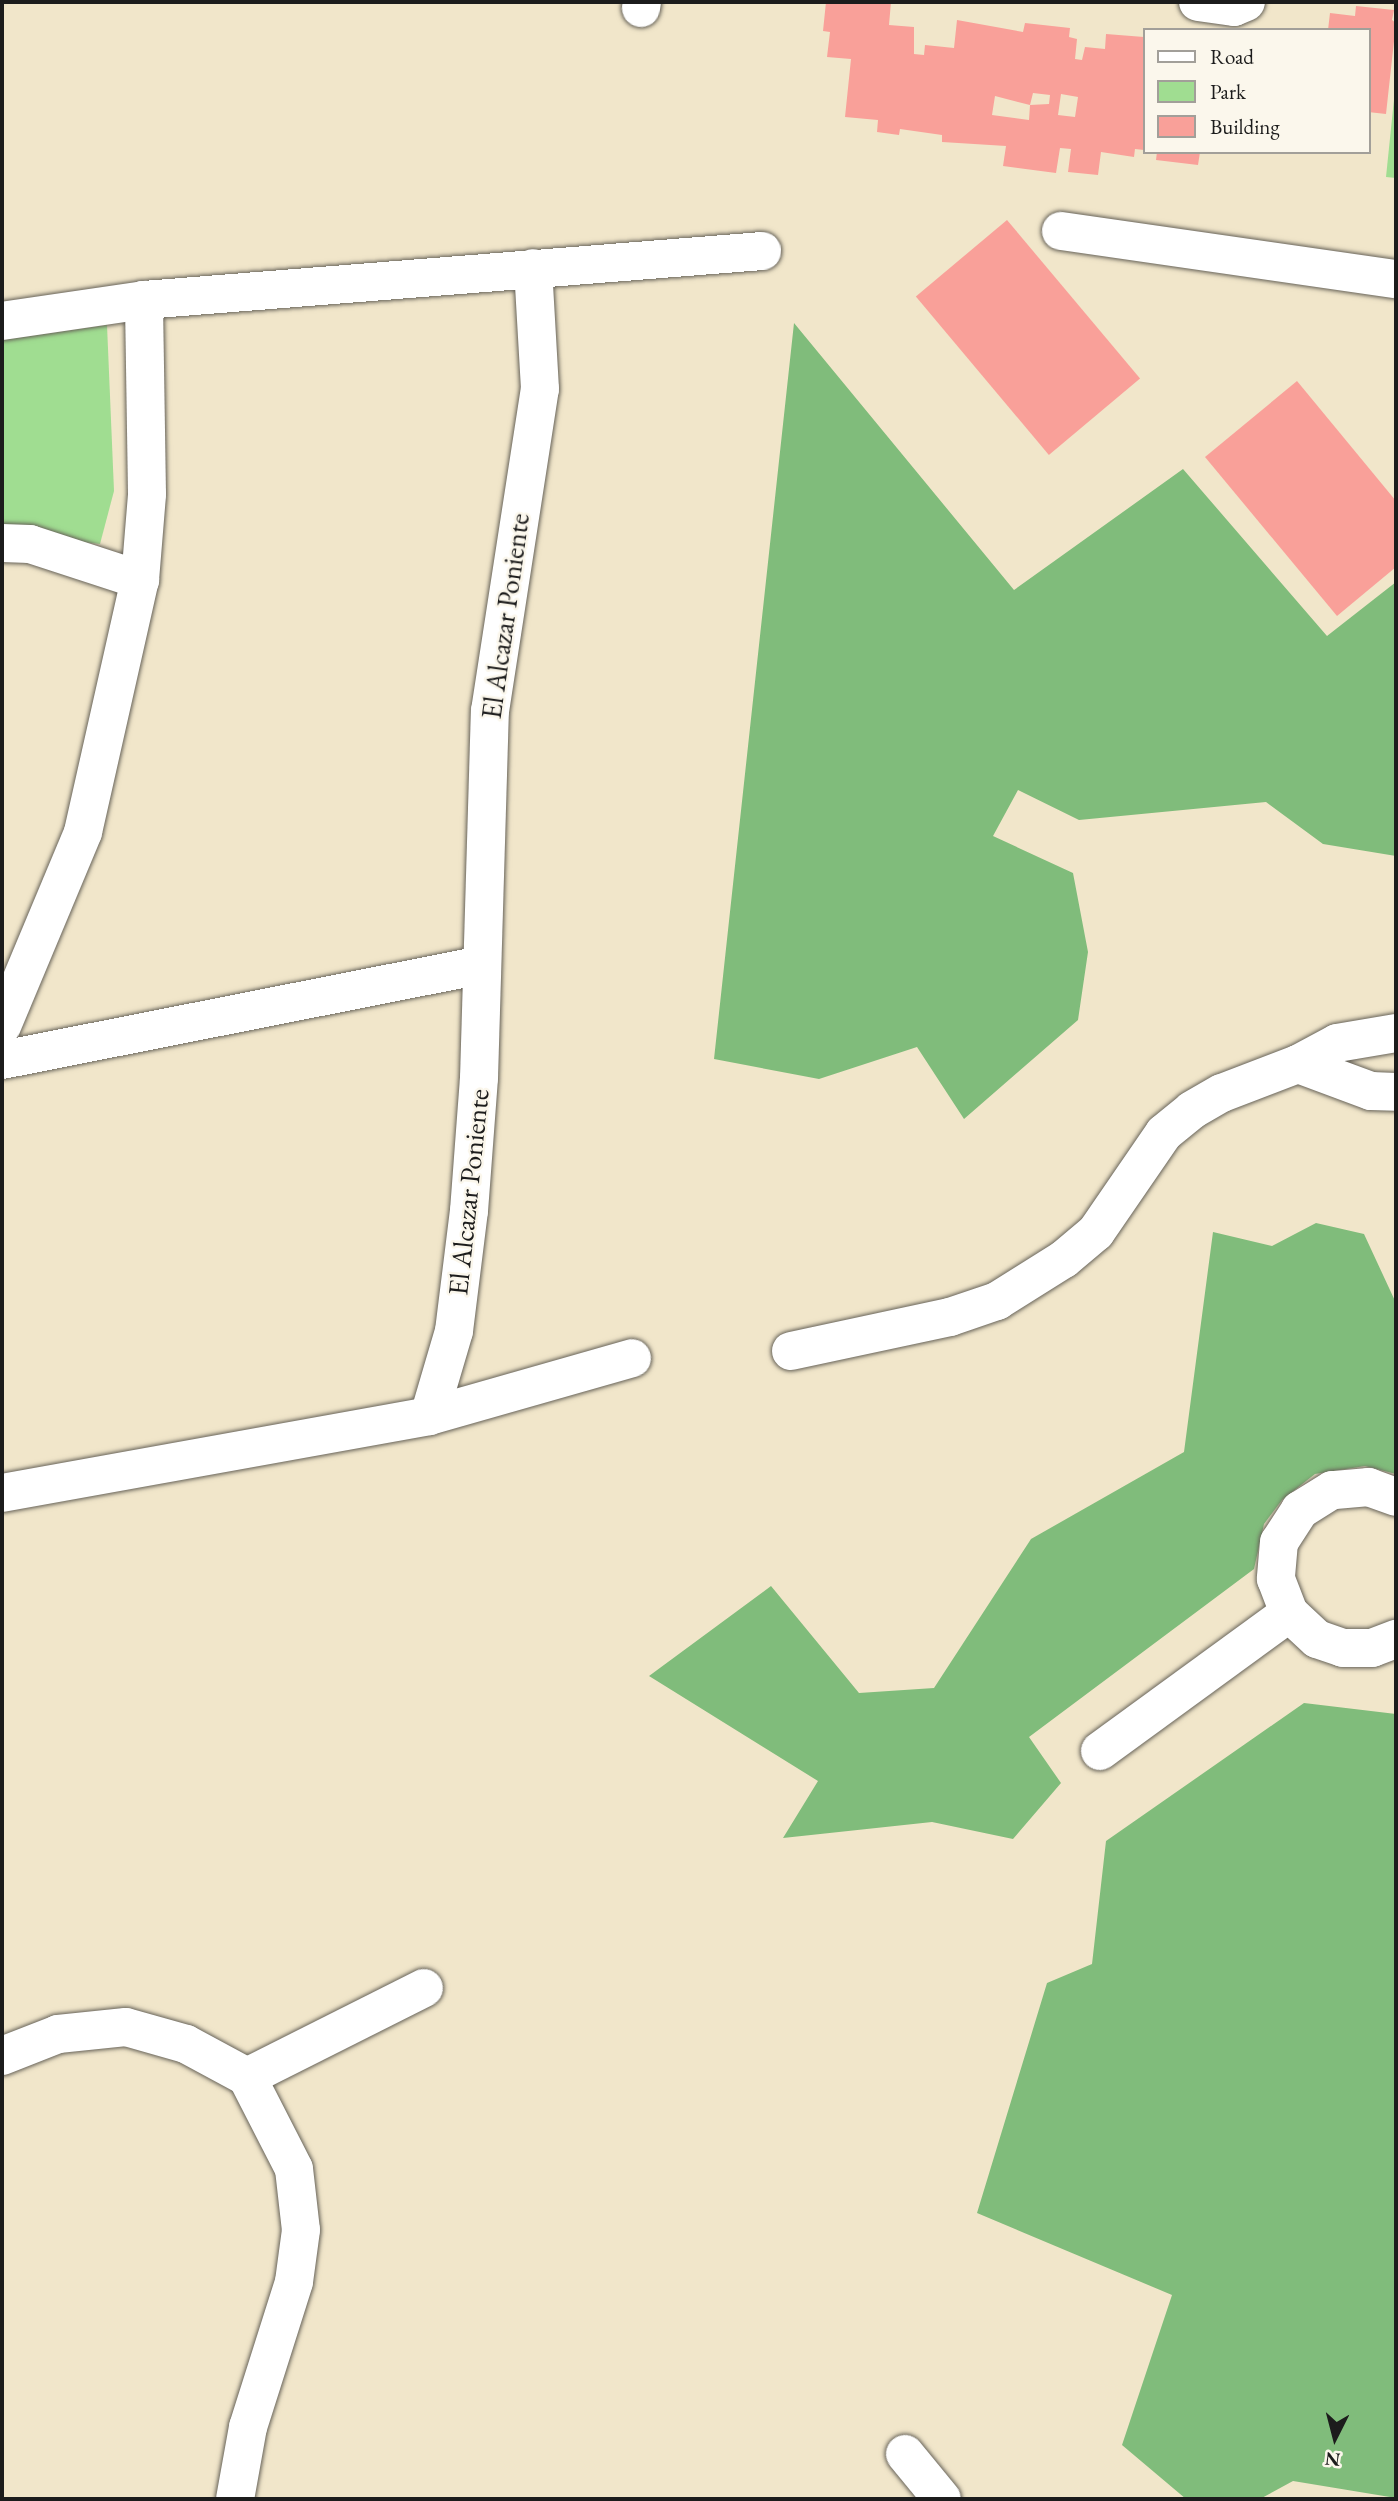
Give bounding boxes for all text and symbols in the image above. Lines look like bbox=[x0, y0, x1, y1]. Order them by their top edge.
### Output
legend bbox=[1142, 28, 1370, 154]
text: Road bbox=[1210, 43, 1254, 70]
text: Park bbox=[1210, 78, 1246, 105]
text: Building bbox=[1210, 113, 1280, 140]
street label: El Alcazar Poniente bbox=[474, 511, 536, 721]
street label: El Alcazar Poniente bbox=[440, 1087, 496, 1297]
north arrow bbox=[1300, 2403, 1370, 2473]
text: N bbox=[1324, 2446, 1342, 2473]

